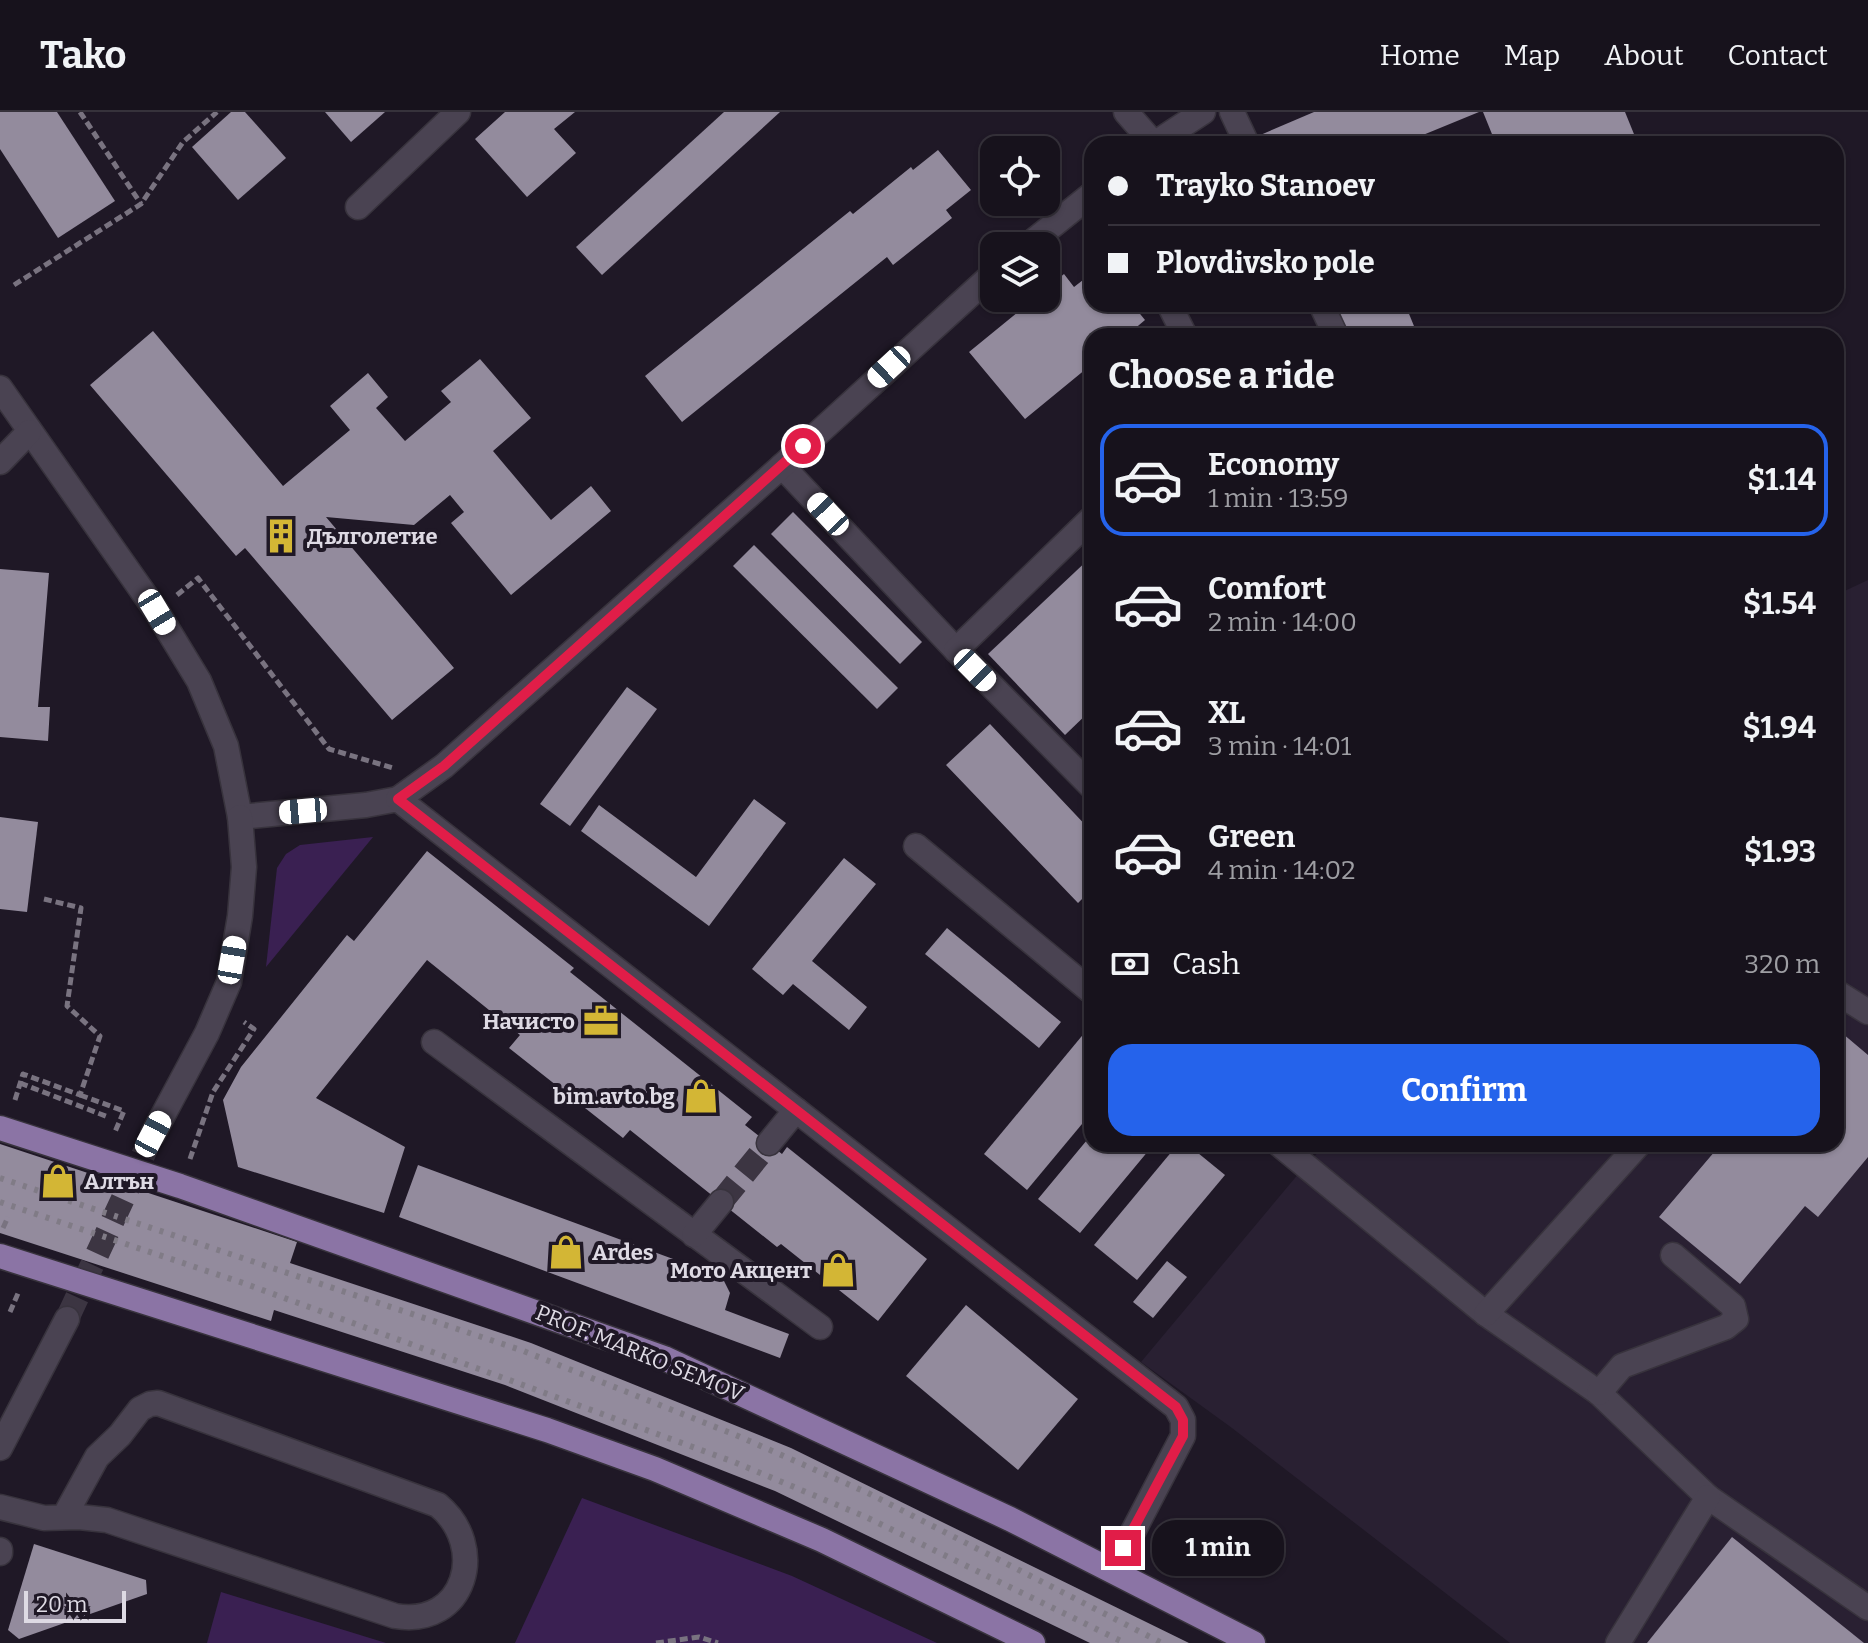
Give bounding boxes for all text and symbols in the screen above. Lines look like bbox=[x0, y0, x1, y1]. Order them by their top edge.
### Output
text: Tako bbox=[40, 32, 126, 78]
text: Home bbox=[1380, 39, 1460, 72]
text: Map bbox=[1504, 39, 1560, 72]
text: About bbox=[1604, 39, 1684, 72]
text: Contact bbox=[1728, 39, 1828, 72]
map controls bbox=[980, 136, 1060, 312]
button: locate bbox=[980, 136, 1060, 216]
text: Trayko Stanoev bbox=[1156, 168, 1375, 204]
button: layers bbox=[980, 232, 1060, 312]
text: Plovdivsko pole bbox=[1156, 245, 1375, 281]
car bbox=[863, 342, 915, 392]
text: Choose a ride bbox=[1108, 354, 1335, 398]
route start bbox=[785, 428, 821, 464]
icon: car bbox=[1112, 444, 1184, 516]
text: Economy bbox=[1208, 447, 1339, 483]
text: $1.14 bbox=[1747, 462, 1816, 498]
text: 1 min · 13:59 bbox=[1208, 483, 1348, 514]
car bbox=[803, 488, 853, 540]
building icon: Дълголетие bbox=[262, 517, 300, 555]
place label: Дълголетие bbox=[307, 523, 438, 550]
icon: car bbox=[1112, 568, 1184, 640]
text: Comfort bbox=[1208, 571, 1326, 607]
car bbox=[134, 585, 180, 639]
text: $1.54 bbox=[1743, 586, 1816, 622]
text: 2 min · 14:00 bbox=[1208, 607, 1357, 638]
car bbox=[950, 645, 1000, 695]
icon: car bbox=[1112, 692, 1184, 764]
text: XL bbox=[1208, 695, 1245, 731]
text: $1.94 bbox=[1742, 710, 1816, 746]
text: 3 min · 14:01 bbox=[1208, 731, 1351, 762]
car bbox=[278, 797, 328, 825]
icon: car bbox=[1112, 816, 1184, 888]
text: Green bbox=[1208, 819, 1295, 855]
text: $1.93 bbox=[1744, 834, 1816, 870]
text: 4 min · 14:02 bbox=[1208, 855, 1355, 886]
car bbox=[216, 934, 248, 986]
icon: cash bbox=[1108, 942, 1152, 986]
text: Cash bbox=[1172, 946, 1240, 982]
text: 320 m bbox=[1744, 949, 1820, 980]
office icon: Начисто bbox=[582, 1002, 620, 1040]
place label: Начисто bbox=[482, 1008, 575, 1035]
button: Confirm bbox=[1108, 1044, 1820, 1136]
shop icon: bim.avto.bg bbox=[682, 1077, 720, 1115]
place label: bim.avto.bg bbox=[553, 1083, 675, 1110]
car bbox=[131, 1107, 175, 1161]
shop icon: Алтън bbox=[39, 1162, 77, 1200]
place label: Алтън bbox=[84, 1168, 155, 1195]
shop icon: Ardes bbox=[547, 1233, 585, 1271]
place label: Ardes bbox=[592, 1239, 654, 1266]
shop icon: Мото Акцент bbox=[819, 1251, 857, 1289]
place label: Мото Акцент bbox=[670, 1257, 812, 1284]
street label: PROF. MARKO SEMOV bbox=[532, 1299, 749, 1407]
callout: 1 min bbox=[1151, 1520, 1283, 1576]
route end bbox=[1105, 1530, 1141, 1566]
text: 1 min bbox=[1185, 1532, 1251, 1563]
scale bar bbox=[24, 1587, 126, 1623]
text: 20 m bbox=[36, 1591, 87, 1618]

